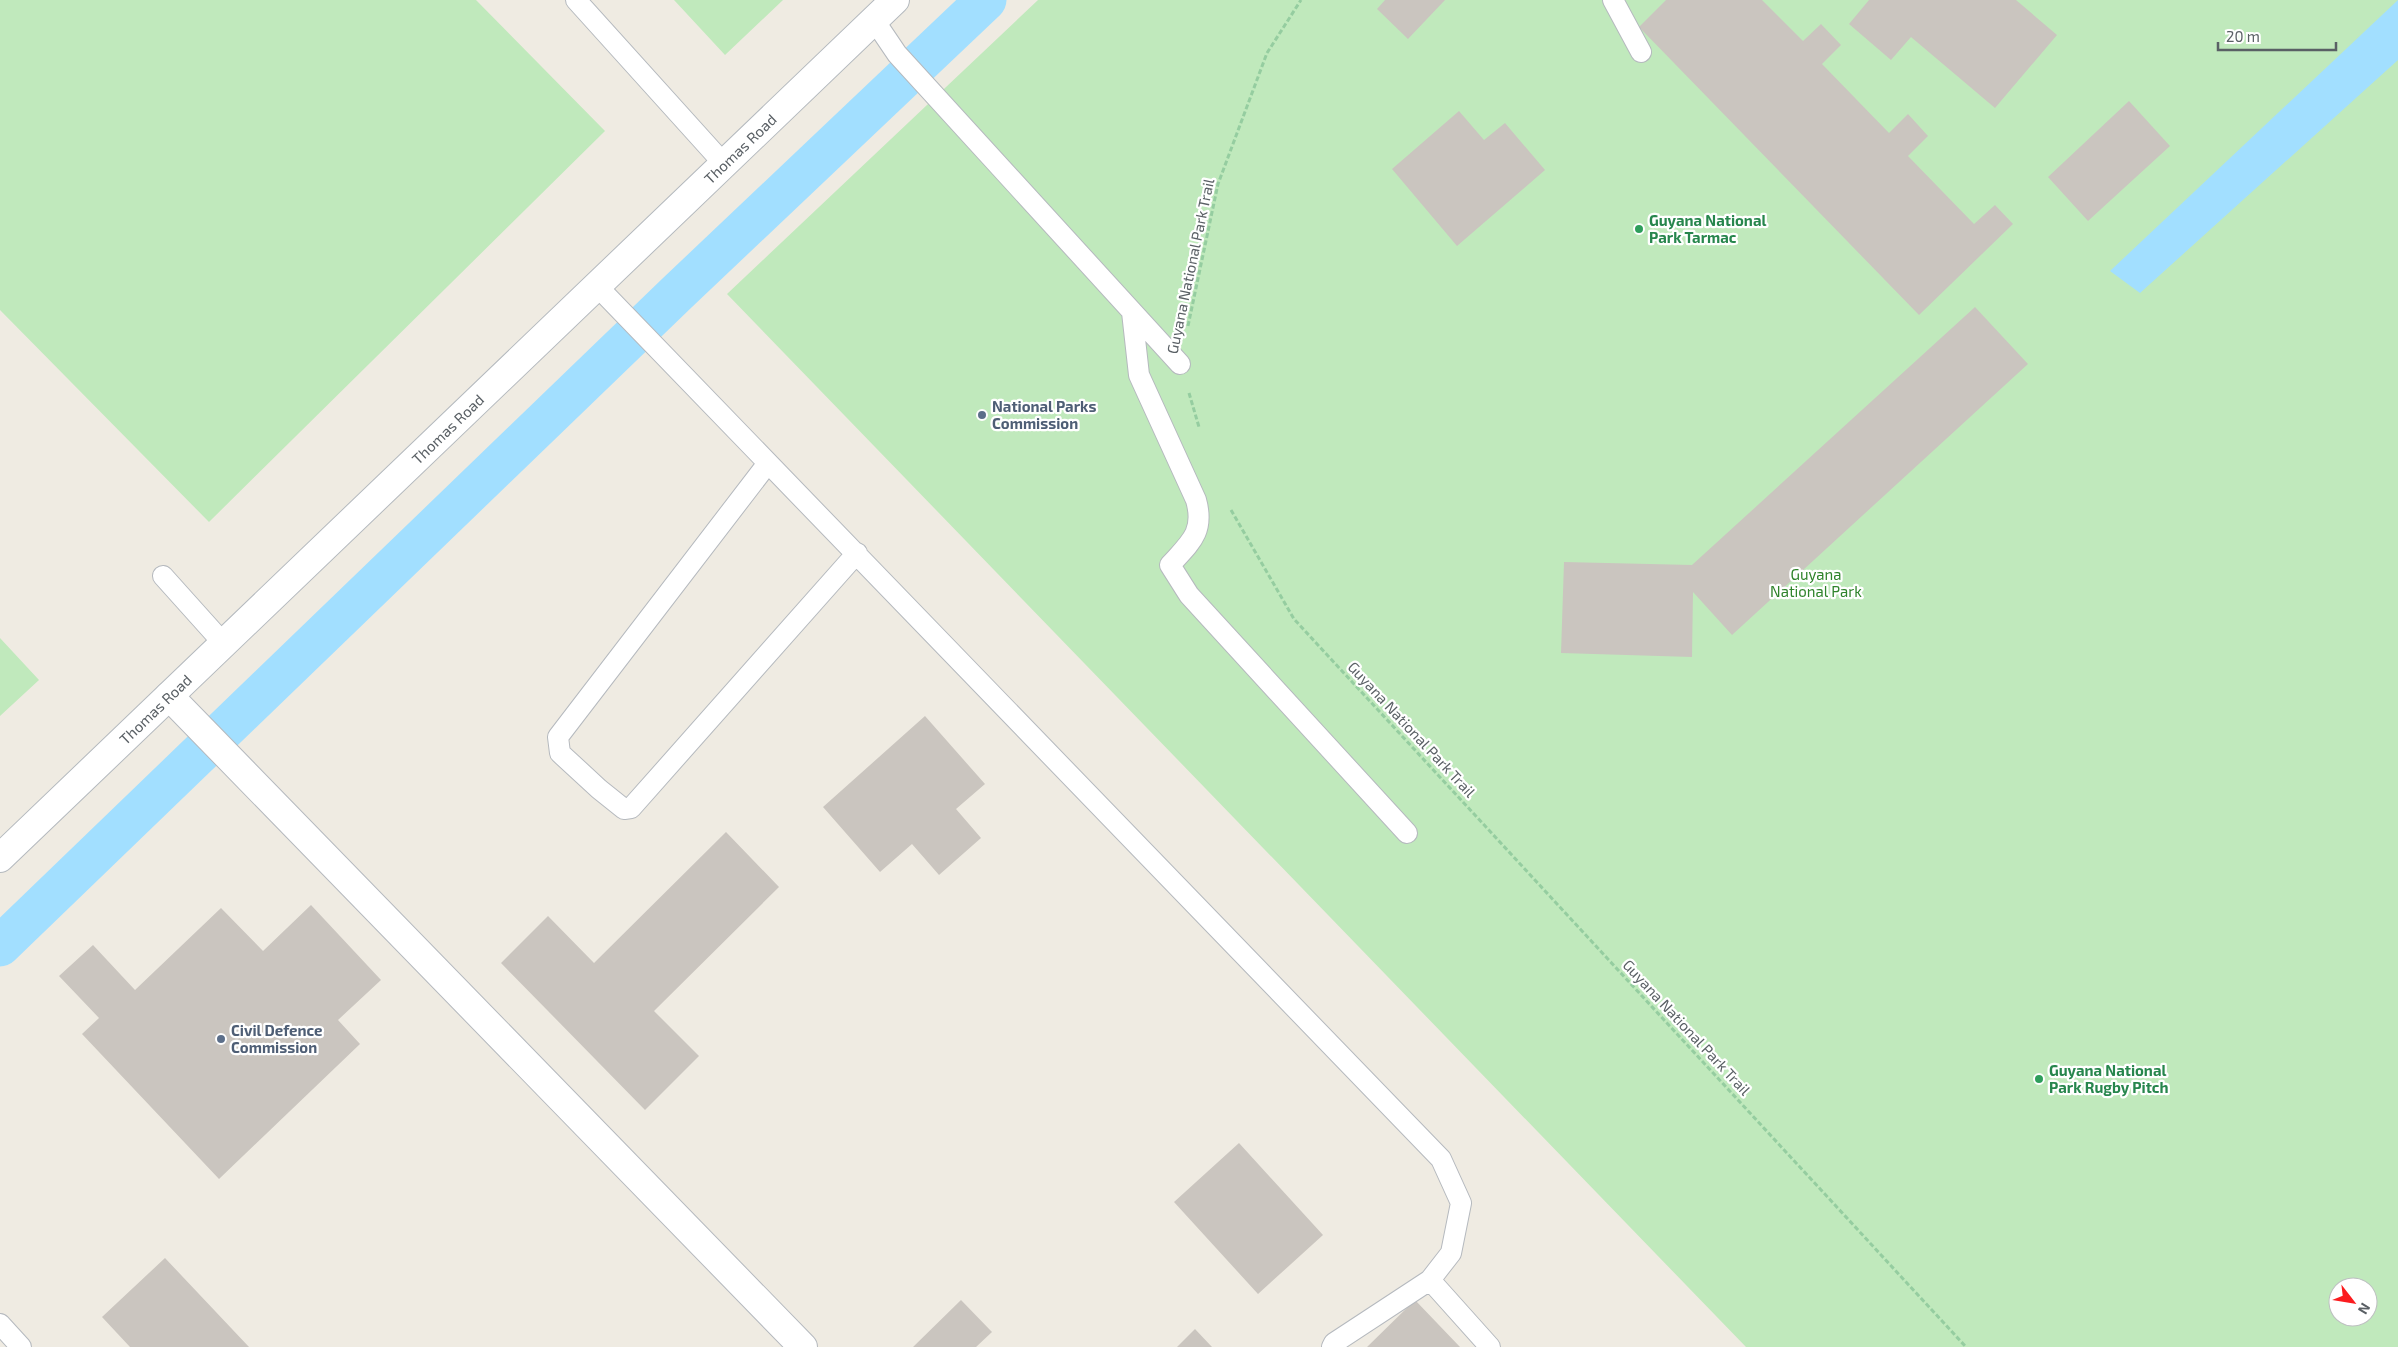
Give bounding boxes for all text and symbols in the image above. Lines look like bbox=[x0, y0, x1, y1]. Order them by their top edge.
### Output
scale bar bbox=[2218, 20, 2336, 52]
text: 20 m bbox=[2226, 27, 2260, 45]
street label: Thomas Road bbox=[700, 110, 780, 187]
street label: Guyana National Park Trail bbox=[1163, 176, 1217, 355]
place label: Guyana National Park Tarmac bbox=[1649, 211, 1766, 246]
marker: Guyana National Park Tarmac bbox=[1633, 223, 1645, 235]
street label: Thomas Road bbox=[408, 390, 487, 468]
place label: National Parks Commission bbox=[992, 397, 1096, 432]
marker: National Parks Commission bbox=[976, 409, 988, 421]
park label: Guyana National Park bbox=[1770, 565, 1862, 600]
street label: Guyana National Park Trail bbox=[1344, 657, 1480, 801]
street label: Thomas Road bbox=[115, 671, 195, 748]
street label: Guyana National Park Trail bbox=[1619, 955, 1755, 1099]
place label: Civil Defence Commission bbox=[231, 1021, 323, 1056]
marker: Civil Defence Commission bbox=[215, 1033, 227, 1045]
place label: Guyana National Park Rugby Pitch bbox=[2049, 1061, 2168, 1097]
marker: Guyana National Park Rugby Pitch bbox=[2033, 1073, 2045, 1085]
north arrow bbox=[2328, 1277, 2378, 1327]
text: N bbox=[2355, 1300, 2374, 1318]

